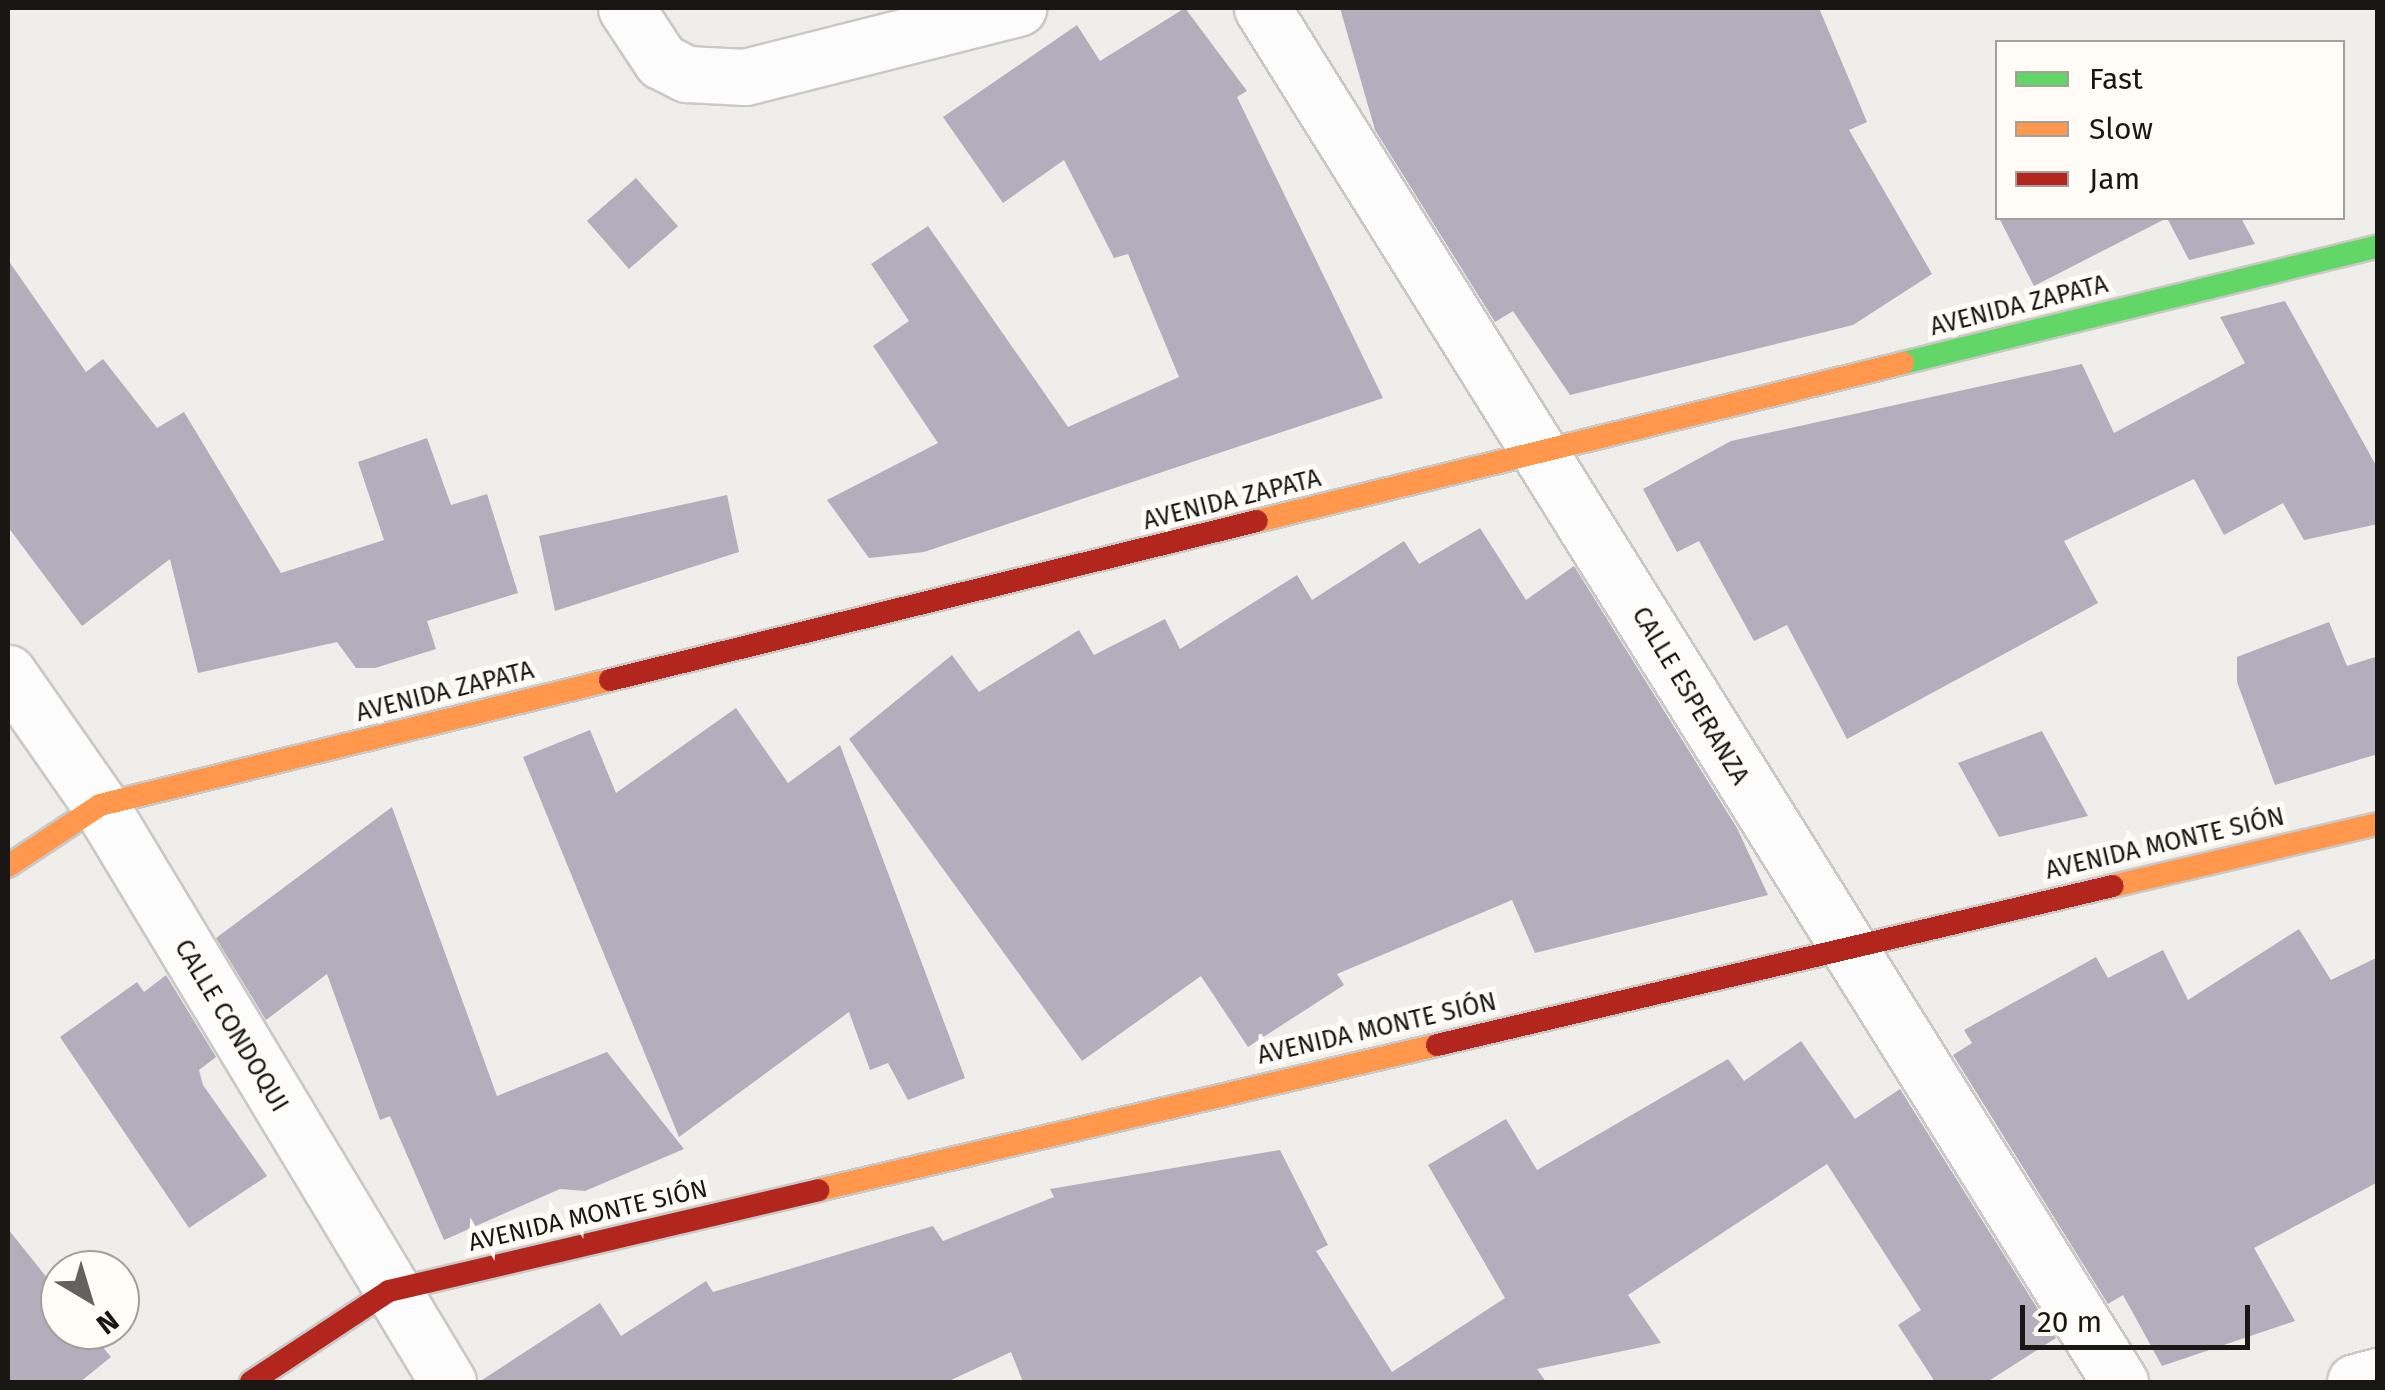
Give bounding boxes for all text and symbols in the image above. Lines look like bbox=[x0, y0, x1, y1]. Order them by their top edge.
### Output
legend bbox=[1995, 40, 2345, 220]
text: Fast bbox=[2089, 61, 2143, 97]
text: Slow bbox=[2089, 111, 2153, 147]
text: Jam bbox=[2089, 161, 2140, 197]
street label: AVENIDA ZAPATA bbox=[1927, 269, 2111, 343]
street label: AVENIDA ZAPATA bbox=[1140, 463, 1324, 537]
street label: CALLE ESPERANZA bbox=[1625, 602, 1755, 790]
street label: AVENIDA ZAPATA bbox=[353, 655, 537, 729]
street label: AVENIDA MONTE SIÓN bbox=[2043, 802, 2287, 886]
street label: CALLE CONDOQUI bbox=[168, 934, 294, 1118]
street label: AVENIDA MONTE SIÓN bbox=[1255, 987, 1499, 1071]
street label: AVENIDA MONTE SIÓN bbox=[466, 1174, 710, 1258]
north arrow bbox=[40, 1250, 140, 1350]
scale bar bbox=[2025, 1285, 2255, 1347]
text: N bbox=[90, 1304, 125, 1341]
text: 20 m bbox=[2037, 1304, 2102, 1340]

